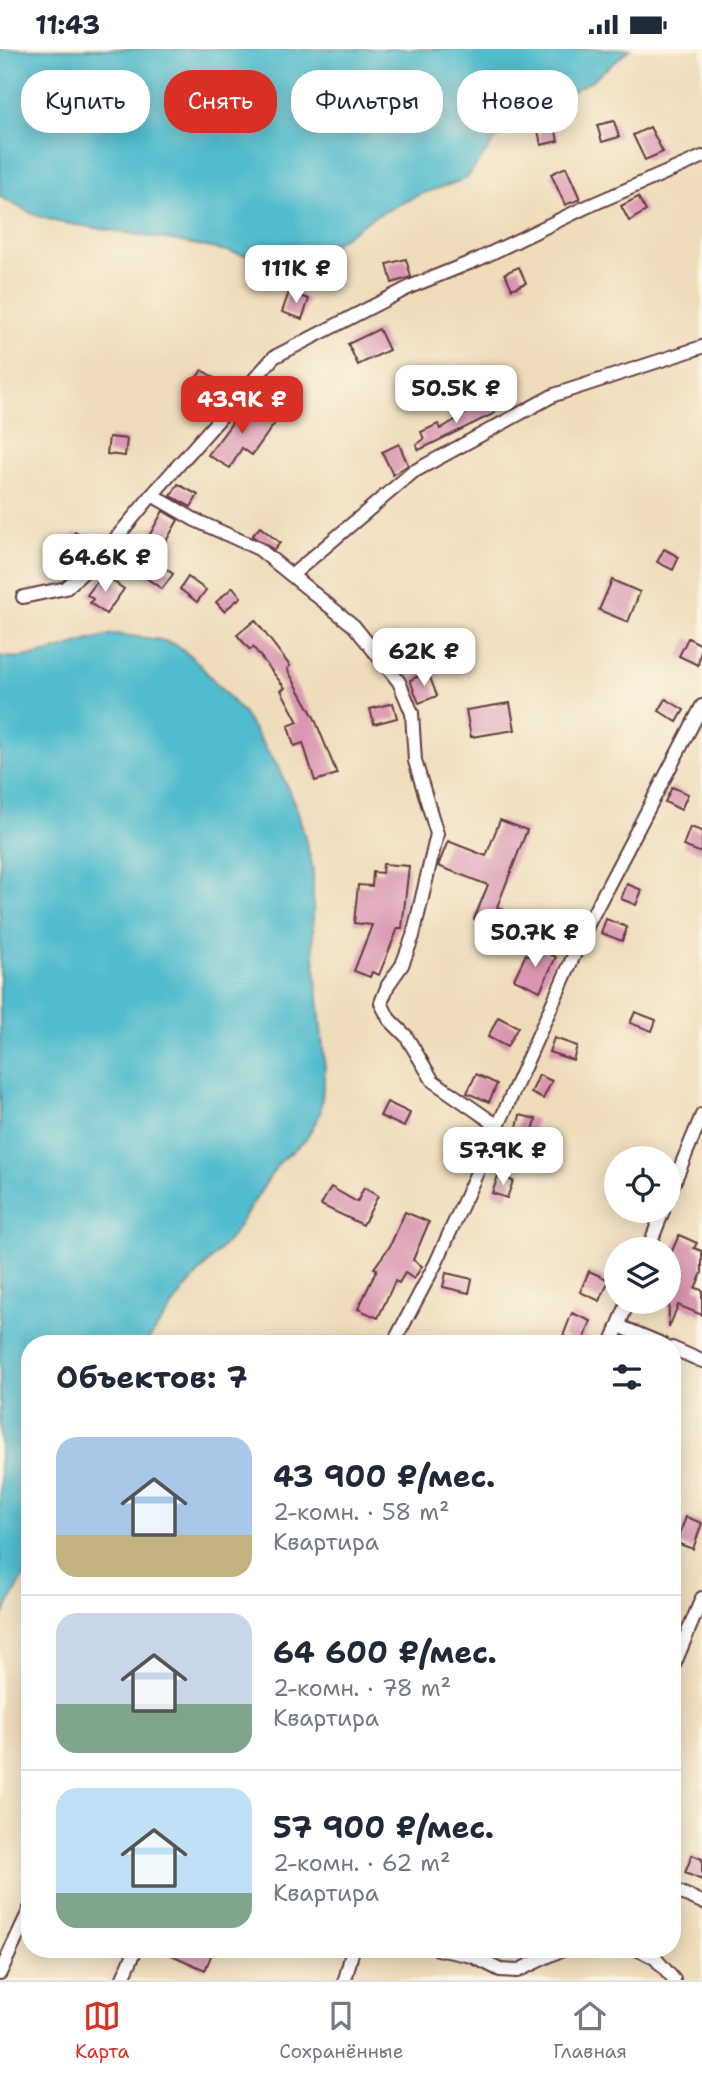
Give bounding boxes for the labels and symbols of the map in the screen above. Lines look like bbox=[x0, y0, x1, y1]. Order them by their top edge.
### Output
pin: 111K ₽ bbox=[239, 245, 353, 305]
pin: 50.5K ₽ bbox=[391, 365, 521, 425]
pin: 43.9K ₽ bbox=[177, 377, 307, 436]
pin: 64.6K ₽ bbox=[40, 535, 170, 594]
pin: 62K ₽ bbox=[375, 629, 473, 688]
pin: 50.7K ₽ bbox=[470, 909, 600, 969]
pin: 57.9K ₽ bbox=[438, 1127, 568, 1187]

